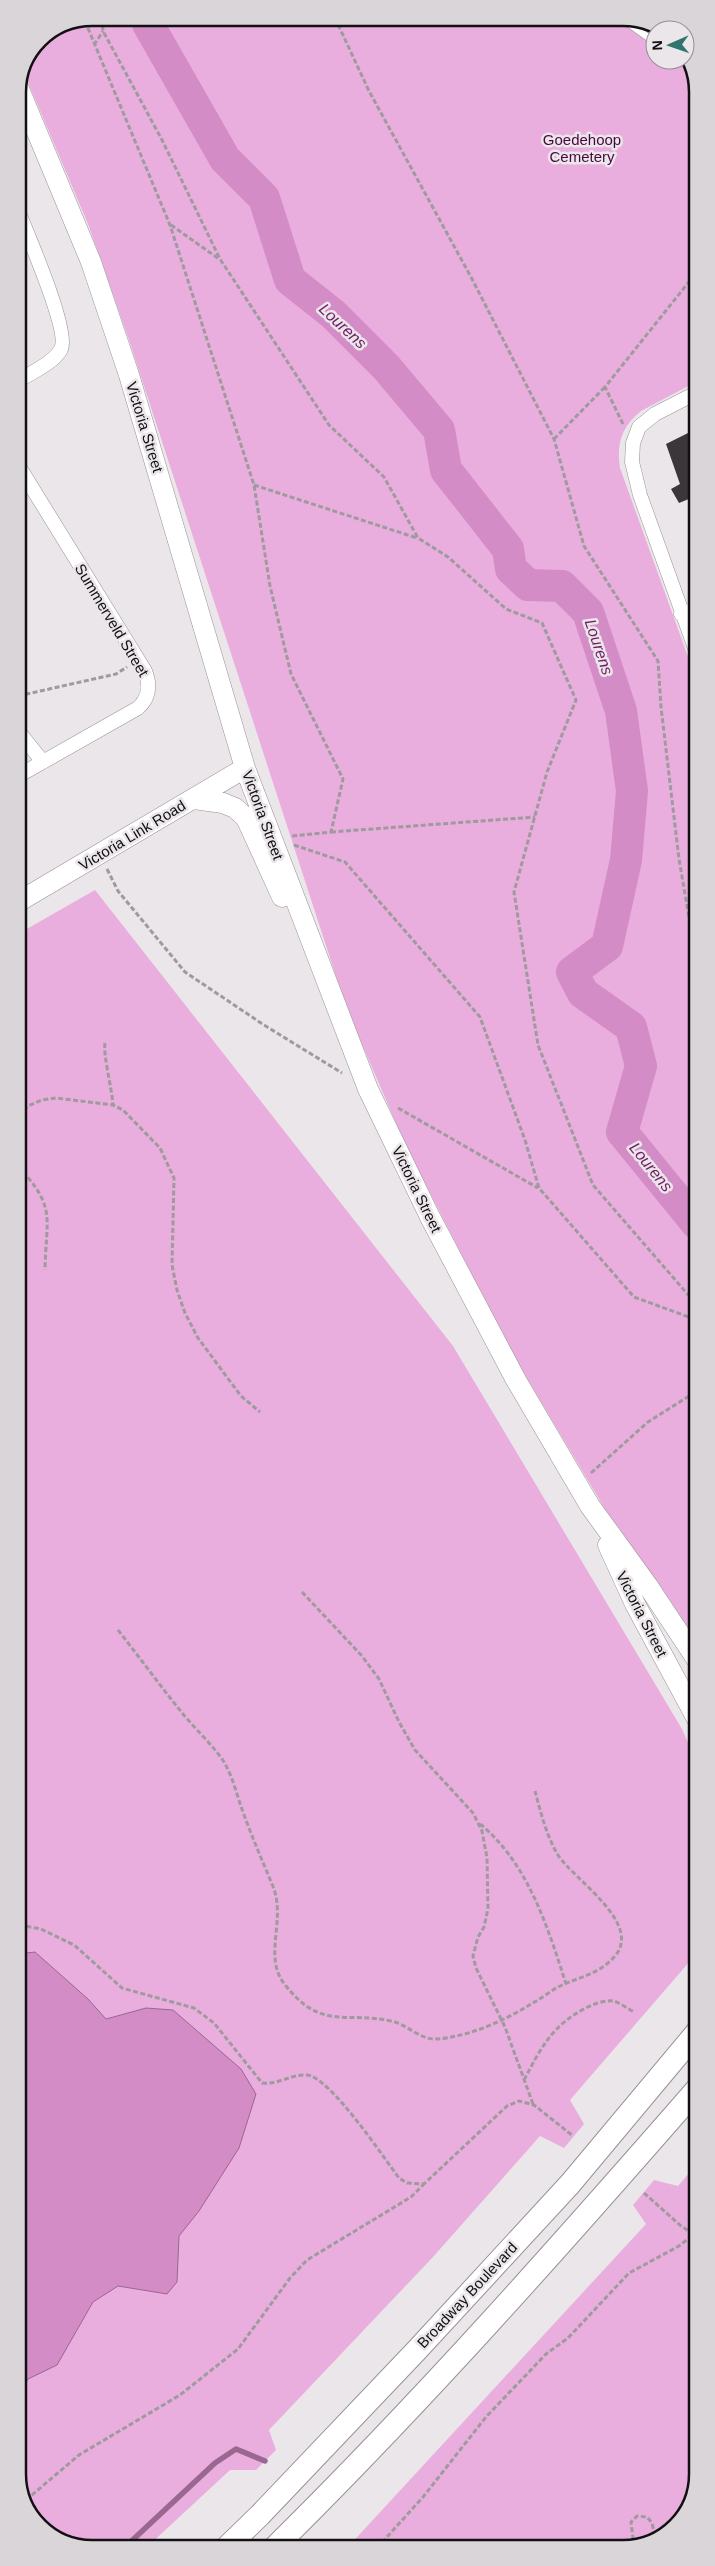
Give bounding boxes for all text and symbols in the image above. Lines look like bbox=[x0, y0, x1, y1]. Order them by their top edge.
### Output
north arrow bbox=[645, 20, 695, 70]
text: N bbox=[649, 40, 665, 51]
park label: Goedehoop Cemetery bbox=[543, 131, 621, 165]
water label: Lourens bbox=[316, 300, 370, 352]
street label: Victoria Street bbox=[123, 380, 167, 475]
street label: Summerveld Street bbox=[72, 561, 153, 680]
water label: Lourens bbox=[582, 617, 616, 677]
street label: Victoria Street bbox=[239, 768, 287, 863]
street label: Victoria Link Road bbox=[76, 796, 188, 874]
water label: Lourens bbox=[626, 1139, 676, 1195]
street label: Victoria Street bbox=[389, 1143, 446, 1236]
street label: Victoria Street bbox=[613, 1568, 671, 1660]
street label: Broadway Boulevard bbox=[414, 2239, 520, 2351]

